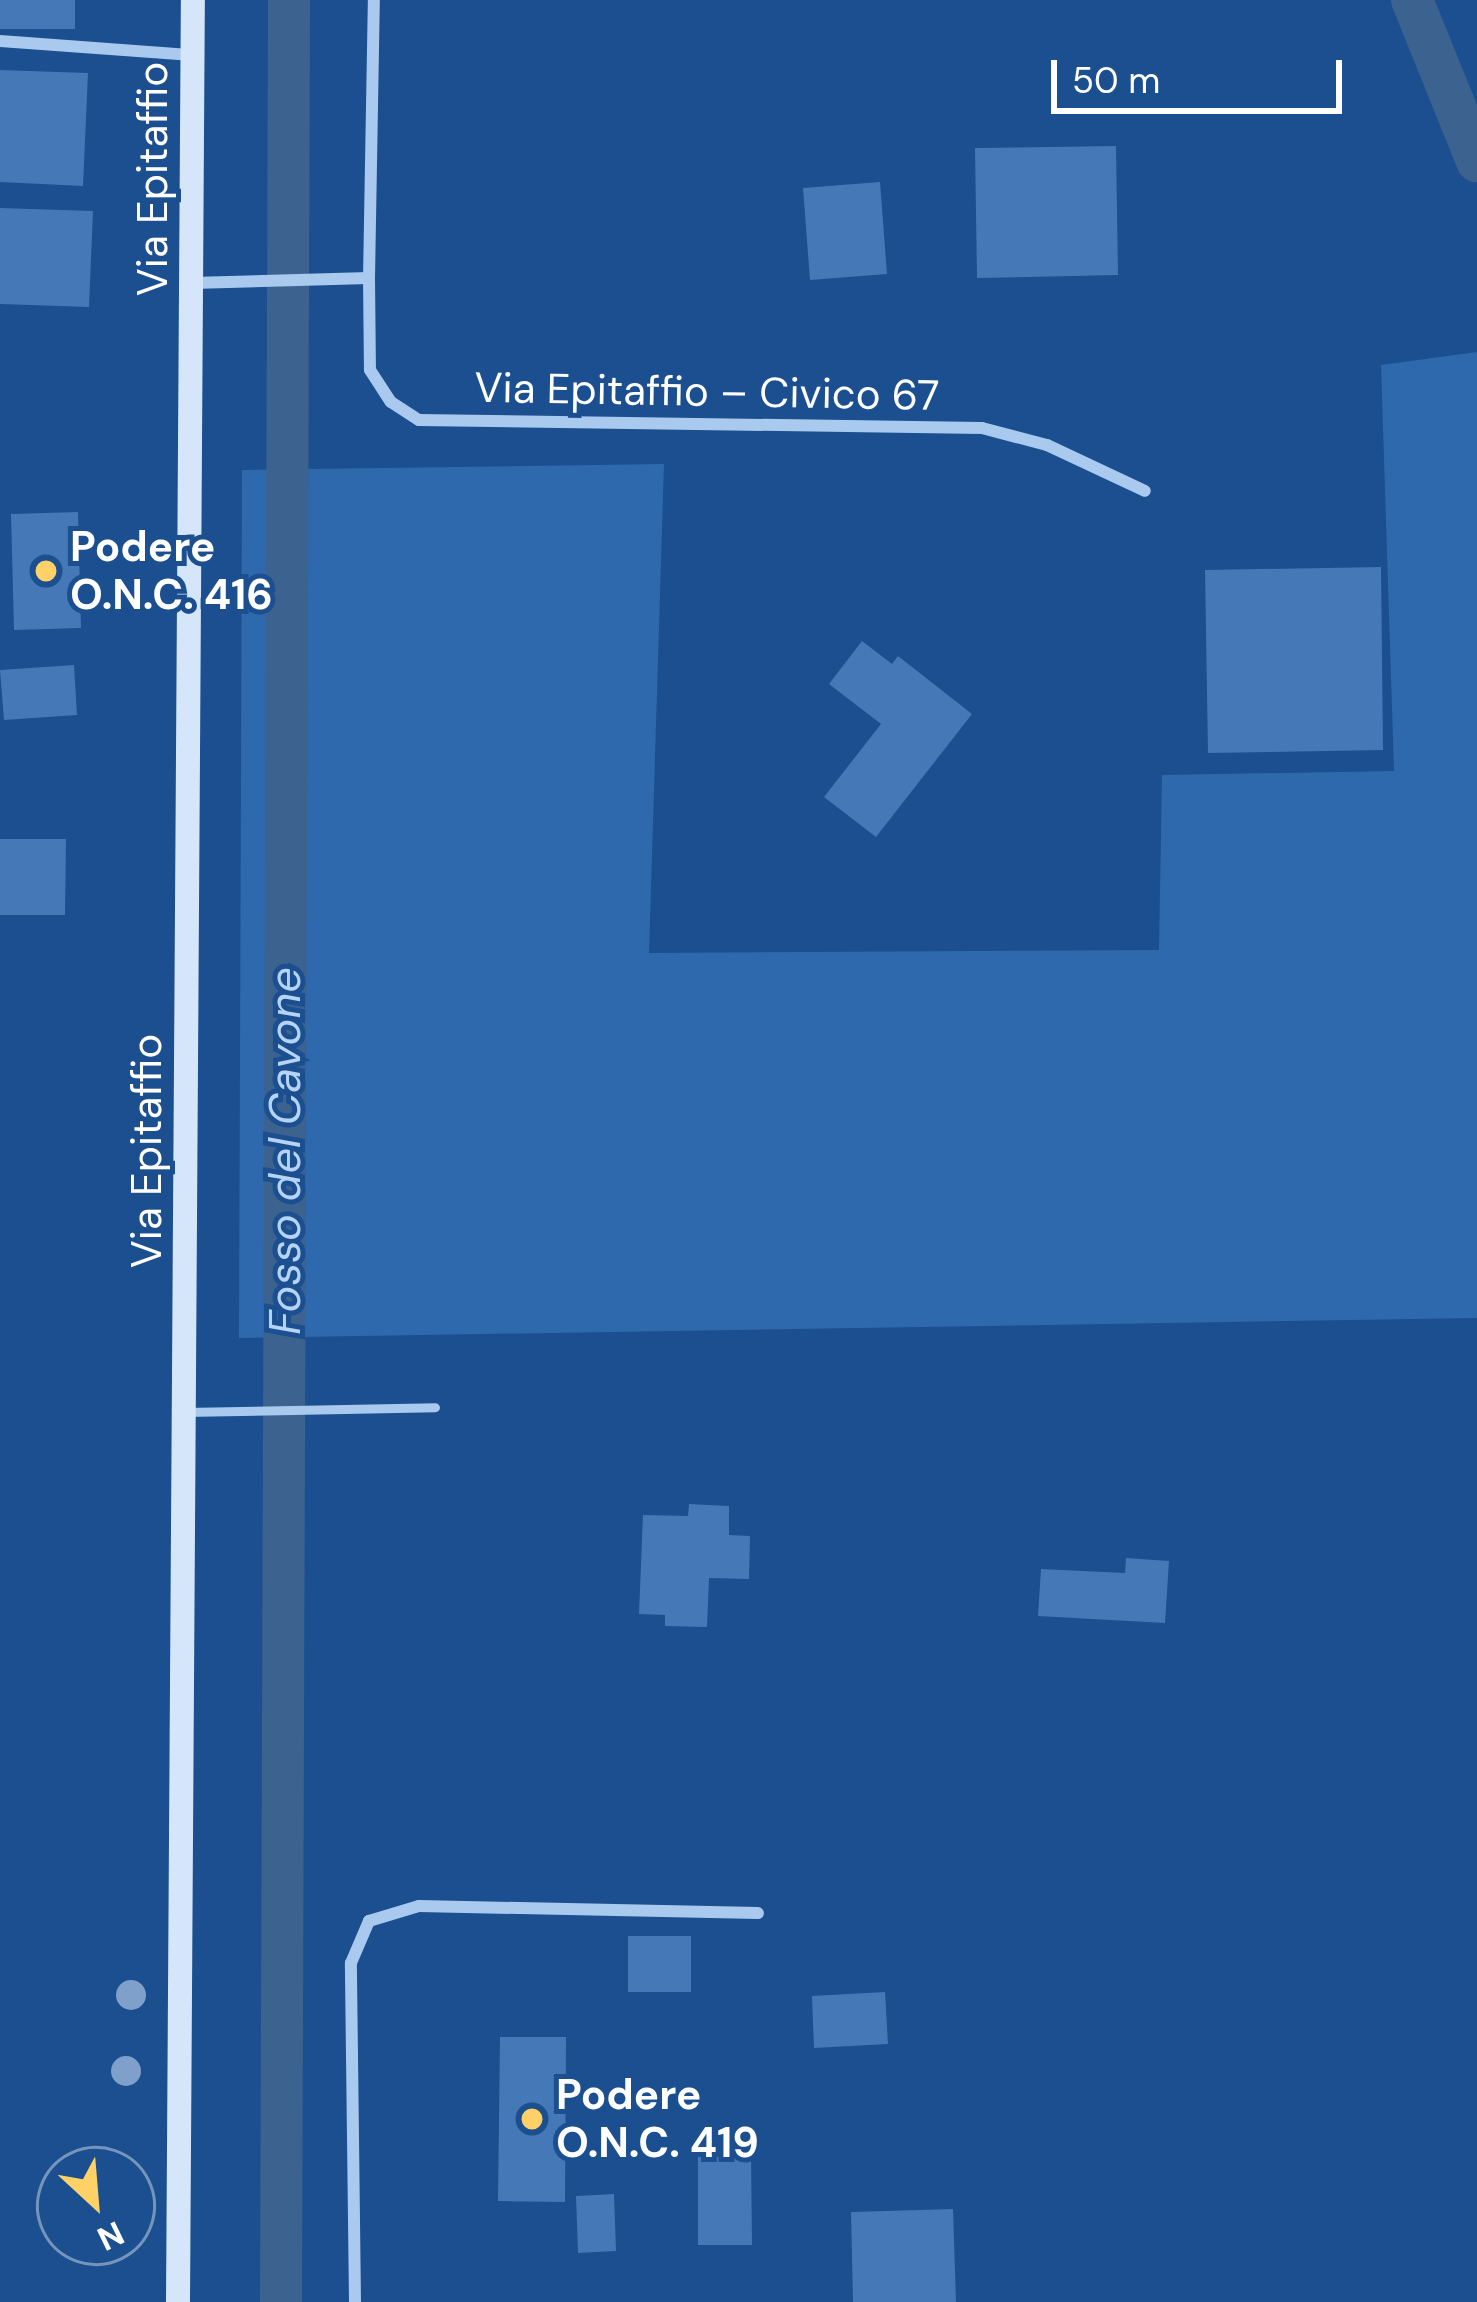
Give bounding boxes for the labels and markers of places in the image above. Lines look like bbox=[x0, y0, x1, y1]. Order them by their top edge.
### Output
place label: Podere O.N.C. 416 bbox=[70, 522, 273, 620]
marker: Podere O.N.C. 416 bbox=[33, 558, 59, 584]
place label: Podere O.N.C. 419 bbox=[556, 2070, 759, 2168]
marker: Podere O.N.C. 419 bbox=[519, 2106, 545, 2132]

